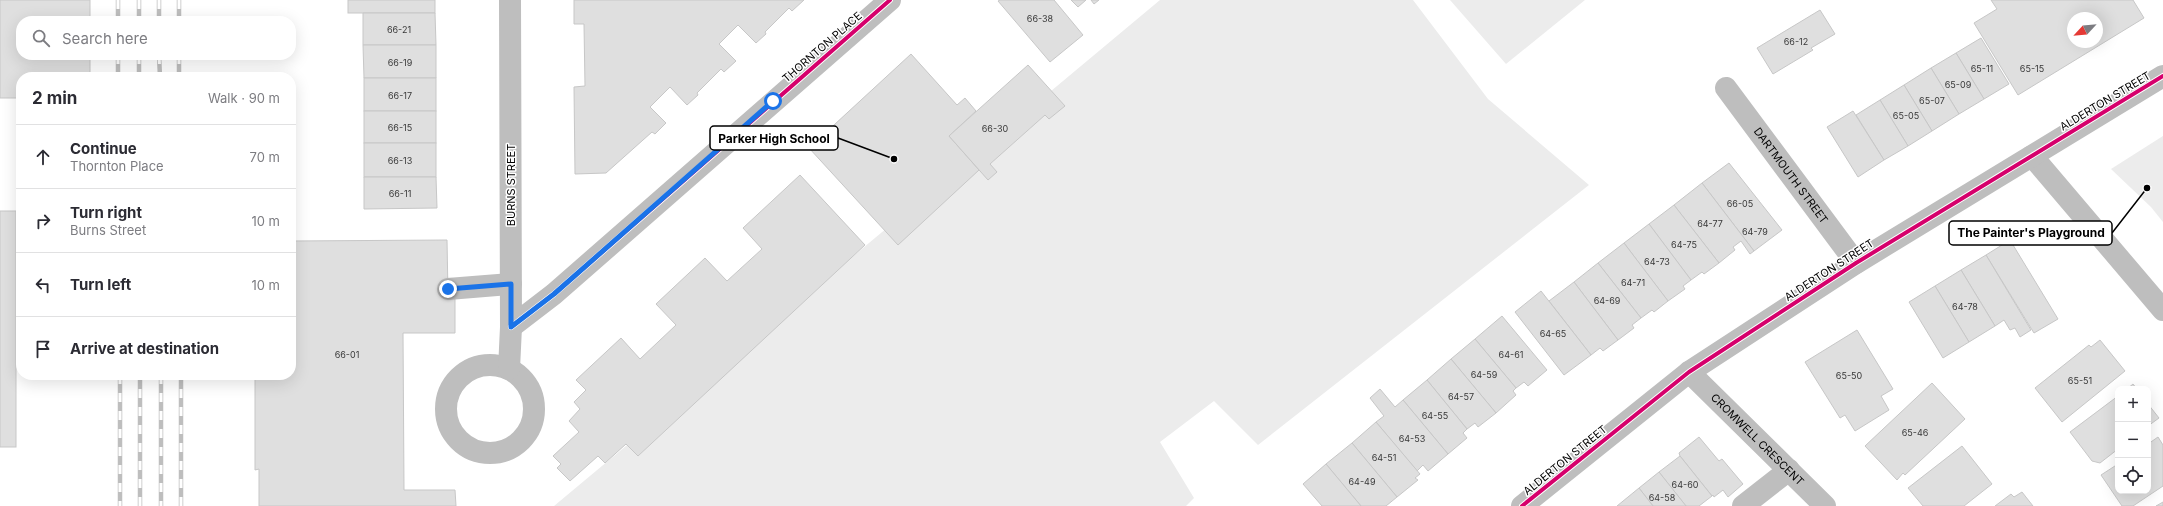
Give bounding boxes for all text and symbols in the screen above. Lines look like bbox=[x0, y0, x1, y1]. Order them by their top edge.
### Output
street label: THORNTON PLACE bbox=[779, 9, 865, 85]
north arrow bbox=[2067, 12, 2103, 48]
house number: 66-38 bbox=[1027, 13, 1054, 24]
search box bbox=[16, 16, 296, 60]
house number: 66-21 bbox=[387, 24, 411, 35]
icon: search bbox=[30, 27, 52, 49]
text: Search here bbox=[62, 29, 148, 48]
house number: 66-12 bbox=[1784, 36, 1808, 47]
house number: 66-19 bbox=[388, 57, 413, 68]
house number: 65-11 bbox=[1971, 63, 1993, 74]
house number: 65-15 bbox=[2020, 63, 2044, 74]
street label: ALDERTON STREET bbox=[2057, 68, 2153, 134]
house number: 65-09 bbox=[1945, 79, 1972, 90]
text: 2 min bbox=[32, 88, 77, 108]
text: Walk · 90 m bbox=[208, 90, 280, 106]
house number: 66-17 bbox=[388, 90, 412, 101]
route start bbox=[764, 92, 782, 110]
house number: 65-07 bbox=[1919, 95, 1945, 106]
house number: 65-05 bbox=[1893, 110, 1919, 121]
house number: 66-15 bbox=[388, 122, 412, 133]
house number: 66-30 bbox=[982, 123, 1009, 134]
street label: DARTMOUTH STREET bbox=[1751, 125, 1831, 226]
callout: Parker High School bbox=[710, 126, 838, 150]
text: Parker High School bbox=[718, 131, 830, 146]
text: Continue bbox=[70, 139, 137, 158]
street label: BURNS STREET bbox=[504, 144, 518, 226]
icon: ahead bbox=[32, 146, 54, 168]
text: 70 m bbox=[250, 149, 280, 165]
house number: 66-13 bbox=[388, 155, 413, 166]
text: Thornton Place bbox=[70, 158, 164, 174]
house number: 66-11 bbox=[389, 188, 411, 199]
house number: 66-05 bbox=[1727, 198, 1753, 209]
text: Turn right bbox=[70, 203, 142, 222]
icon: right bbox=[32, 210, 54, 232]
text: 10 m bbox=[251, 213, 280, 229]
house number: 64-77 bbox=[1697, 218, 1723, 229]
callout: The Painter's Playground bbox=[1949, 221, 2112, 245]
text: Burns Street bbox=[70, 222, 146, 238]
text: The Painter's Playground bbox=[1957, 225, 2105, 240]
house number: 64-79 bbox=[1742, 226, 1768, 237]
street label: ALDERTON STREET bbox=[1782, 236, 1876, 304]
house number: 64-75 bbox=[1671, 239, 1697, 250]
house number: 64-73 bbox=[1644, 256, 1670, 267]
icon: left bbox=[32, 274, 54, 296]
text: Turn left bbox=[70, 275, 131, 294]
text: 10 m bbox=[251, 277, 280, 293]
house number: 64-71 bbox=[1621, 277, 1645, 288]
route end bbox=[439, 280, 457, 298]
house number: 64-69 bbox=[1594, 295, 1621, 306]
house number: 64-78 bbox=[1952, 301, 1978, 312]
house number: 64-65 bbox=[1540, 328, 1566, 339]
icon: arrive bbox=[32, 338, 54, 360]
text: Arrive at destination bbox=[70, 339, 219, 358]
house number: 66-01 bbox=[335, 349, 359, 360]
house number: 64-61 bbox=[1499, 349, 1523, 360]
house number: 64-59 bbox=[1471, 369, 1498, 380]
house number: 65-50 bbox=[1836, 370, 1862, 381]
house number: 65-51 bbox=[2068, 375, 2092, 386]
map controls bbox=[2115, 386, 2151, 494]
button: + bbox=[2115, 386, 2151, 422]
street label: CROMWELL CRESCENT bbox=[1708, 390, 1807, 488]
house number: 64-57 bbox=[1448, 391, 1474, 402]
house number: 64-55 bbox=[1422, 410, 1448, 421]
street label: ALDERTON STREET bbox=[1520, 422, 1610, 498]
button: − bbox=[2115, 422, 2151, 458]
house number: 65-46 bbox=[1902, 427, 1929, 438]
house number: 64-53 bbox=[1399, 433, 1426, 444]
house number: 64-51 bbox=[1372, 452, 1396, 463]
button: locate bbox=[2115, 458, 2151, 494]
house number: 64-49 bbox=[1349, 476, 1376, 487]
house number: 64-60 bbox=[1672, 479, 1699, 490]
house number: 64-58 bbox=[1649, 492, 1676, 503]

